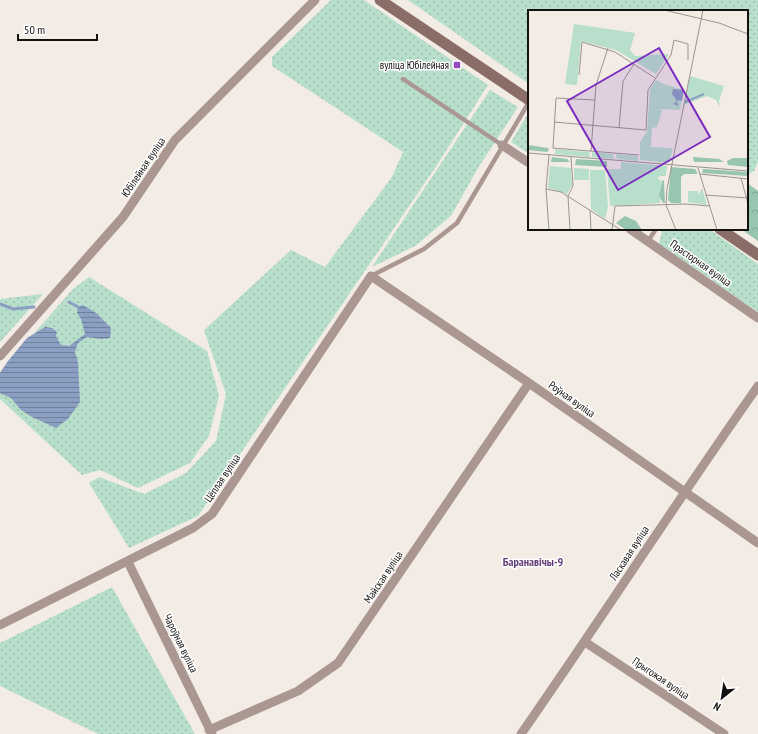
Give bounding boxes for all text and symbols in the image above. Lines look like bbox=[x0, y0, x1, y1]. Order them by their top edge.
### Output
inset map bbox=[528, 10, 748, 230]
scale bar bbox=[18, 16, 97, 42]
text: 50 m bbox=[24, 22, 45, 37]
place label: вуліца Юбілейная bbox=[380, 58, 449, 72]
marker: вуліца Юбілейная bbox=[452, 60, 462, 70]
street label: Юбілейная вуліца bbox=[118, 134, 168, 200]
street label: Прасторная вуліца bbox=[667, 237, 735, 289]
street label: Роўная вуліца bbox=[546, 378, 598, 420]
street label: Цёплая вуліца bbox=[201, 451, 243, 505]
street label: Ласкавая вуліца bbox=[606, 523, 652, 584]
street label: Майская вуліца bbox=[360, 548, 406, 606]
district label: Баранавічы-9 bbox=[503, 554, 563, 569]
street label: Чароўная вуліца bbox=[161, 611, 201, 675]
street label: Прыгожая вуліца bbox=[630, 654, 692, 702]
north arrow bbox=[702, 678, 742, 718]
text: N bbox=[711, 699, 723, 714]

